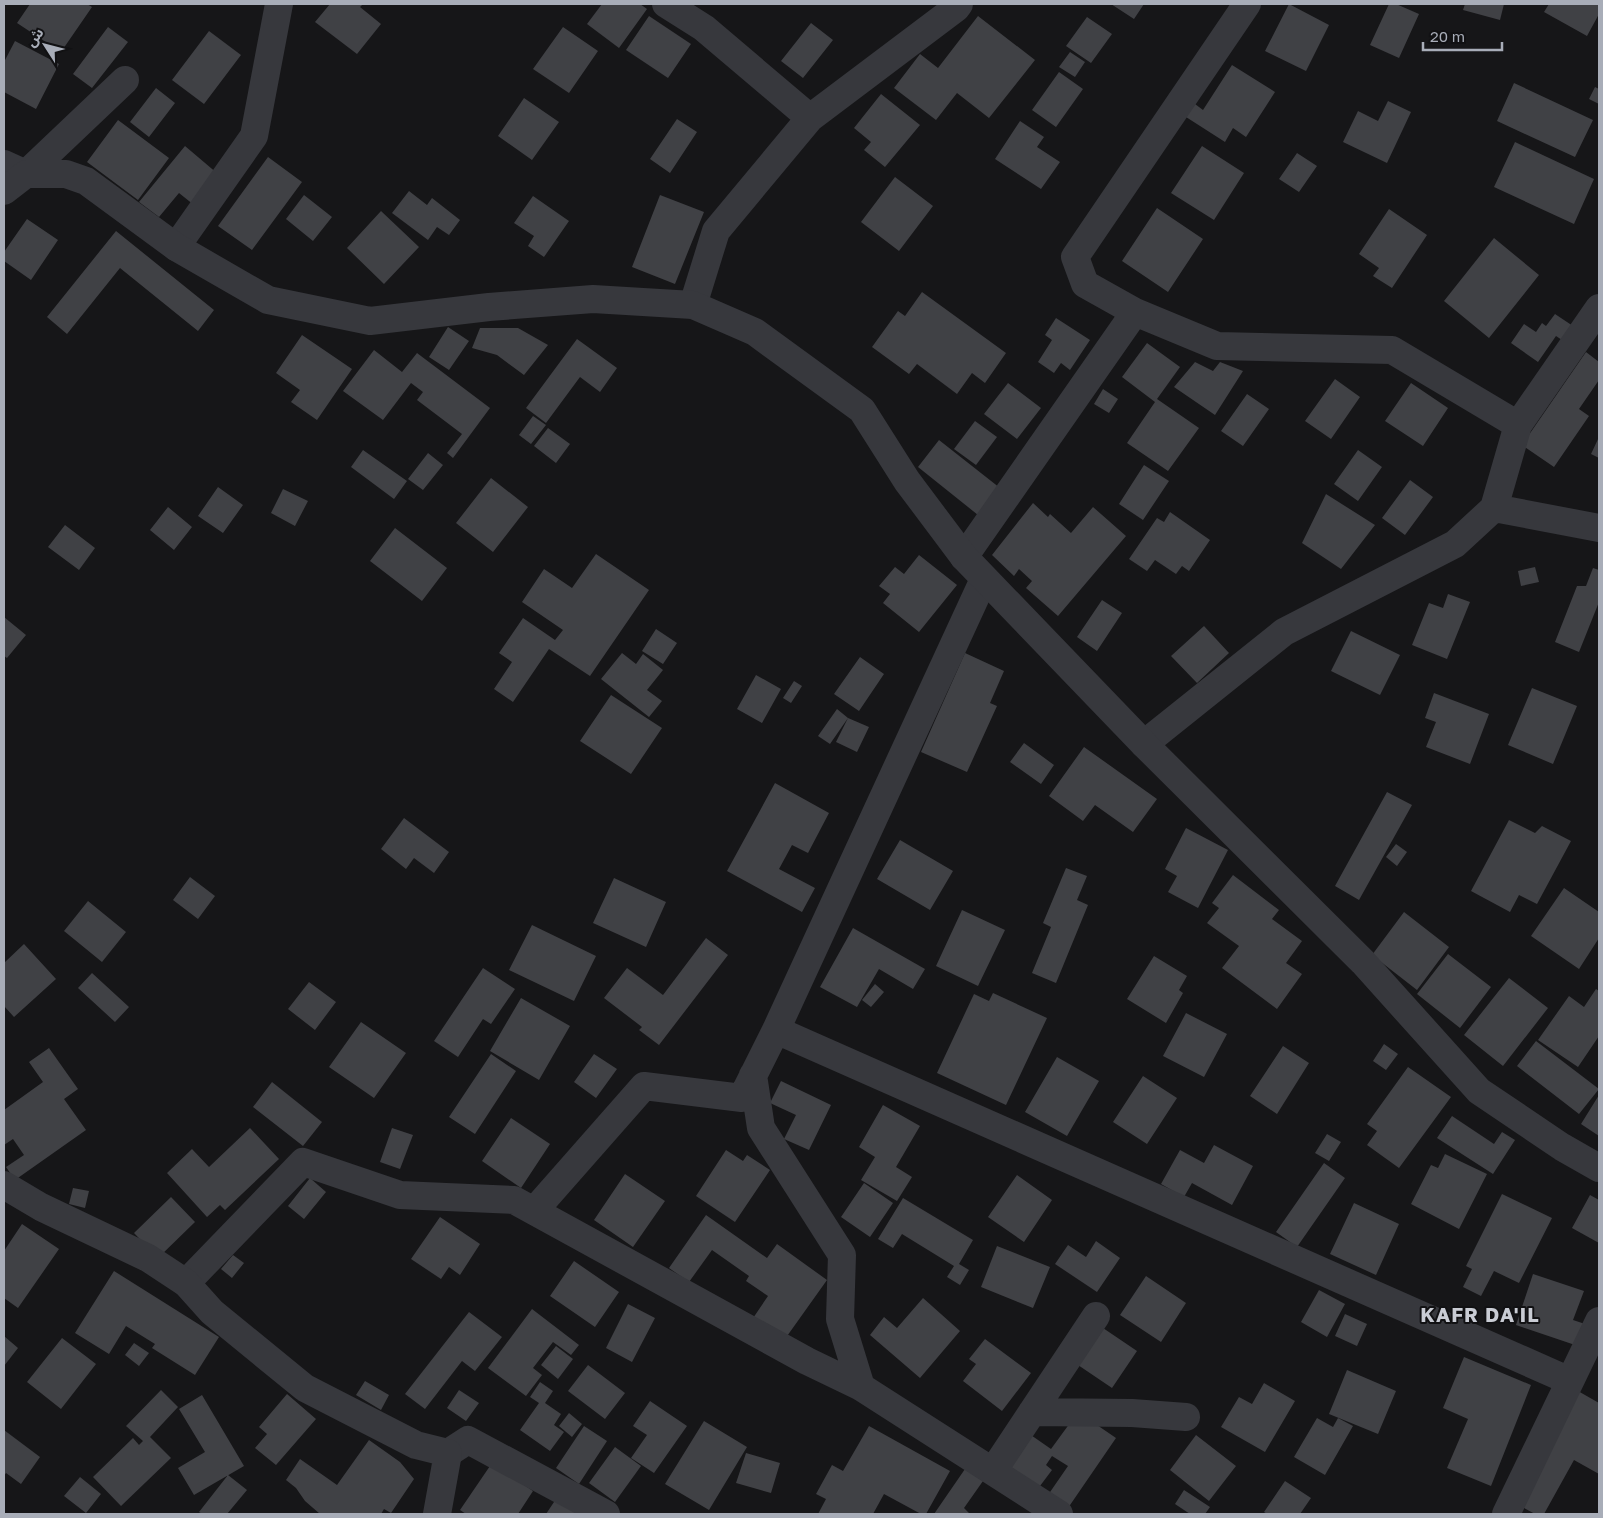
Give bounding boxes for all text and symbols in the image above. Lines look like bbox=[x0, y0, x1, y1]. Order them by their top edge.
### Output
north arrow bbox=[20, 20, 70, 70]
scale bar bbox=[1423, 20, 1502, 52]
text: ش bbox=[22, 24, 47, 50]
text: 20 m bbox=[1430, 27, 1465, 45]
district label: KAFR DA'IL bbox=[1420, 1302, 1540, 1326]

